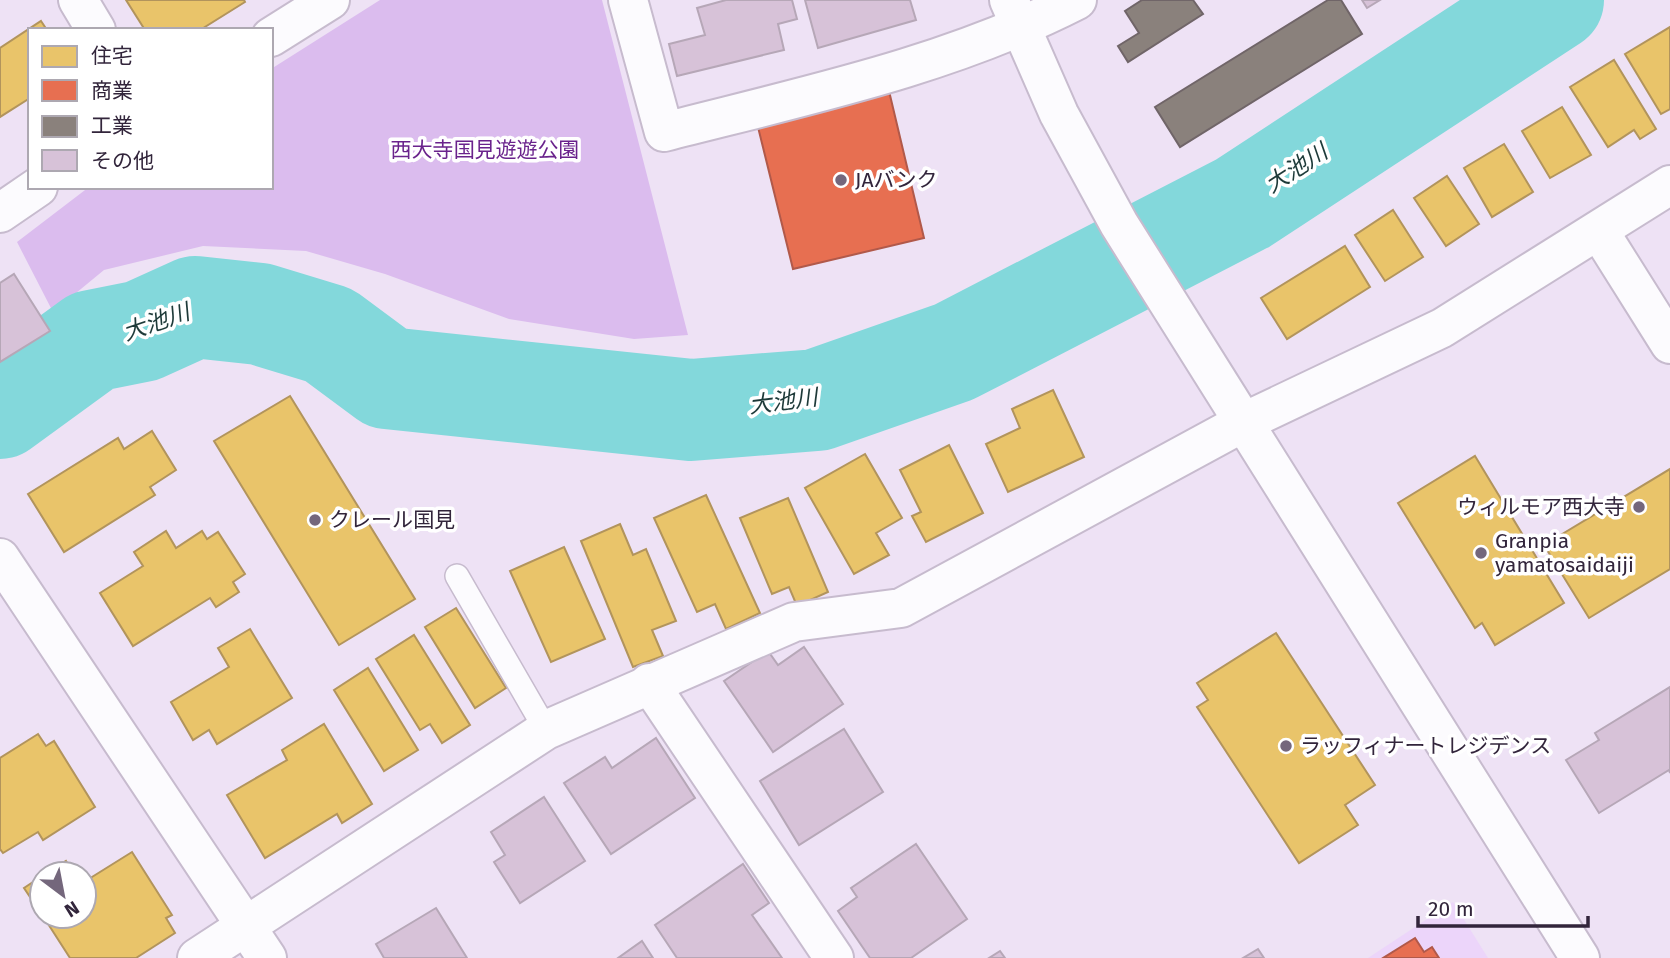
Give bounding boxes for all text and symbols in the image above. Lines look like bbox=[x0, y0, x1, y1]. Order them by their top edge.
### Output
legend bbox=[28, 28, 273, 189]
text: 住宅 bbox=[91, 43, 133, 69]
text: 商業 bbox=[91, 78, 133, 104]
text: 工業 bbox=[91, 113, 133, 139]
water label: 大池川 bbox=[1259, 136, 1335, 199]
park label: 西大寺国見遊遊公園 bbox=[391, 137, 580, 163]
text: その他 bbox=[91, 148, 154, 174]
place label: JAバンク bbox=[855, 167, 938, 193]
marker: JAバンク bbox=[833, 172, 849, 188]
water label: 大池川 bbox=[119, 297, 196, 346]
water label: 大池川 bbox=[747, 383, 822, 419]
place label: ウィルモア西大寺 bbox=[1457, 494, 1625, 520]
marker: ウィルモア西大寺 bbox=[1631, 499, 1647, 515]
place label: クレール国見 bbox=[329, 507, 455, 533]
marker: クレール国見 bbox=[307, 512, 323, 528]
place label: Granpia yamatosaidaiji bbox=[1495, 528, 1634, 578]
marker: Granpia yamatosaidaiji bbox=[1473, 545, 1489, 561]
place label: ラッフィナートレジデンス bbox=[1300, 733, 1551, 759]
marker: ラッフィナートレジデンス bbox=[1278, 738, 1294, 754]
north arrow bbox=[28, 860, 98, 930]
scale bar bbox=[1418, 884, 1588, 928]
text: N bbox=[60, 896, 83, 922]
text: 20 m bbox=[1428, 896, 1474, 922]

